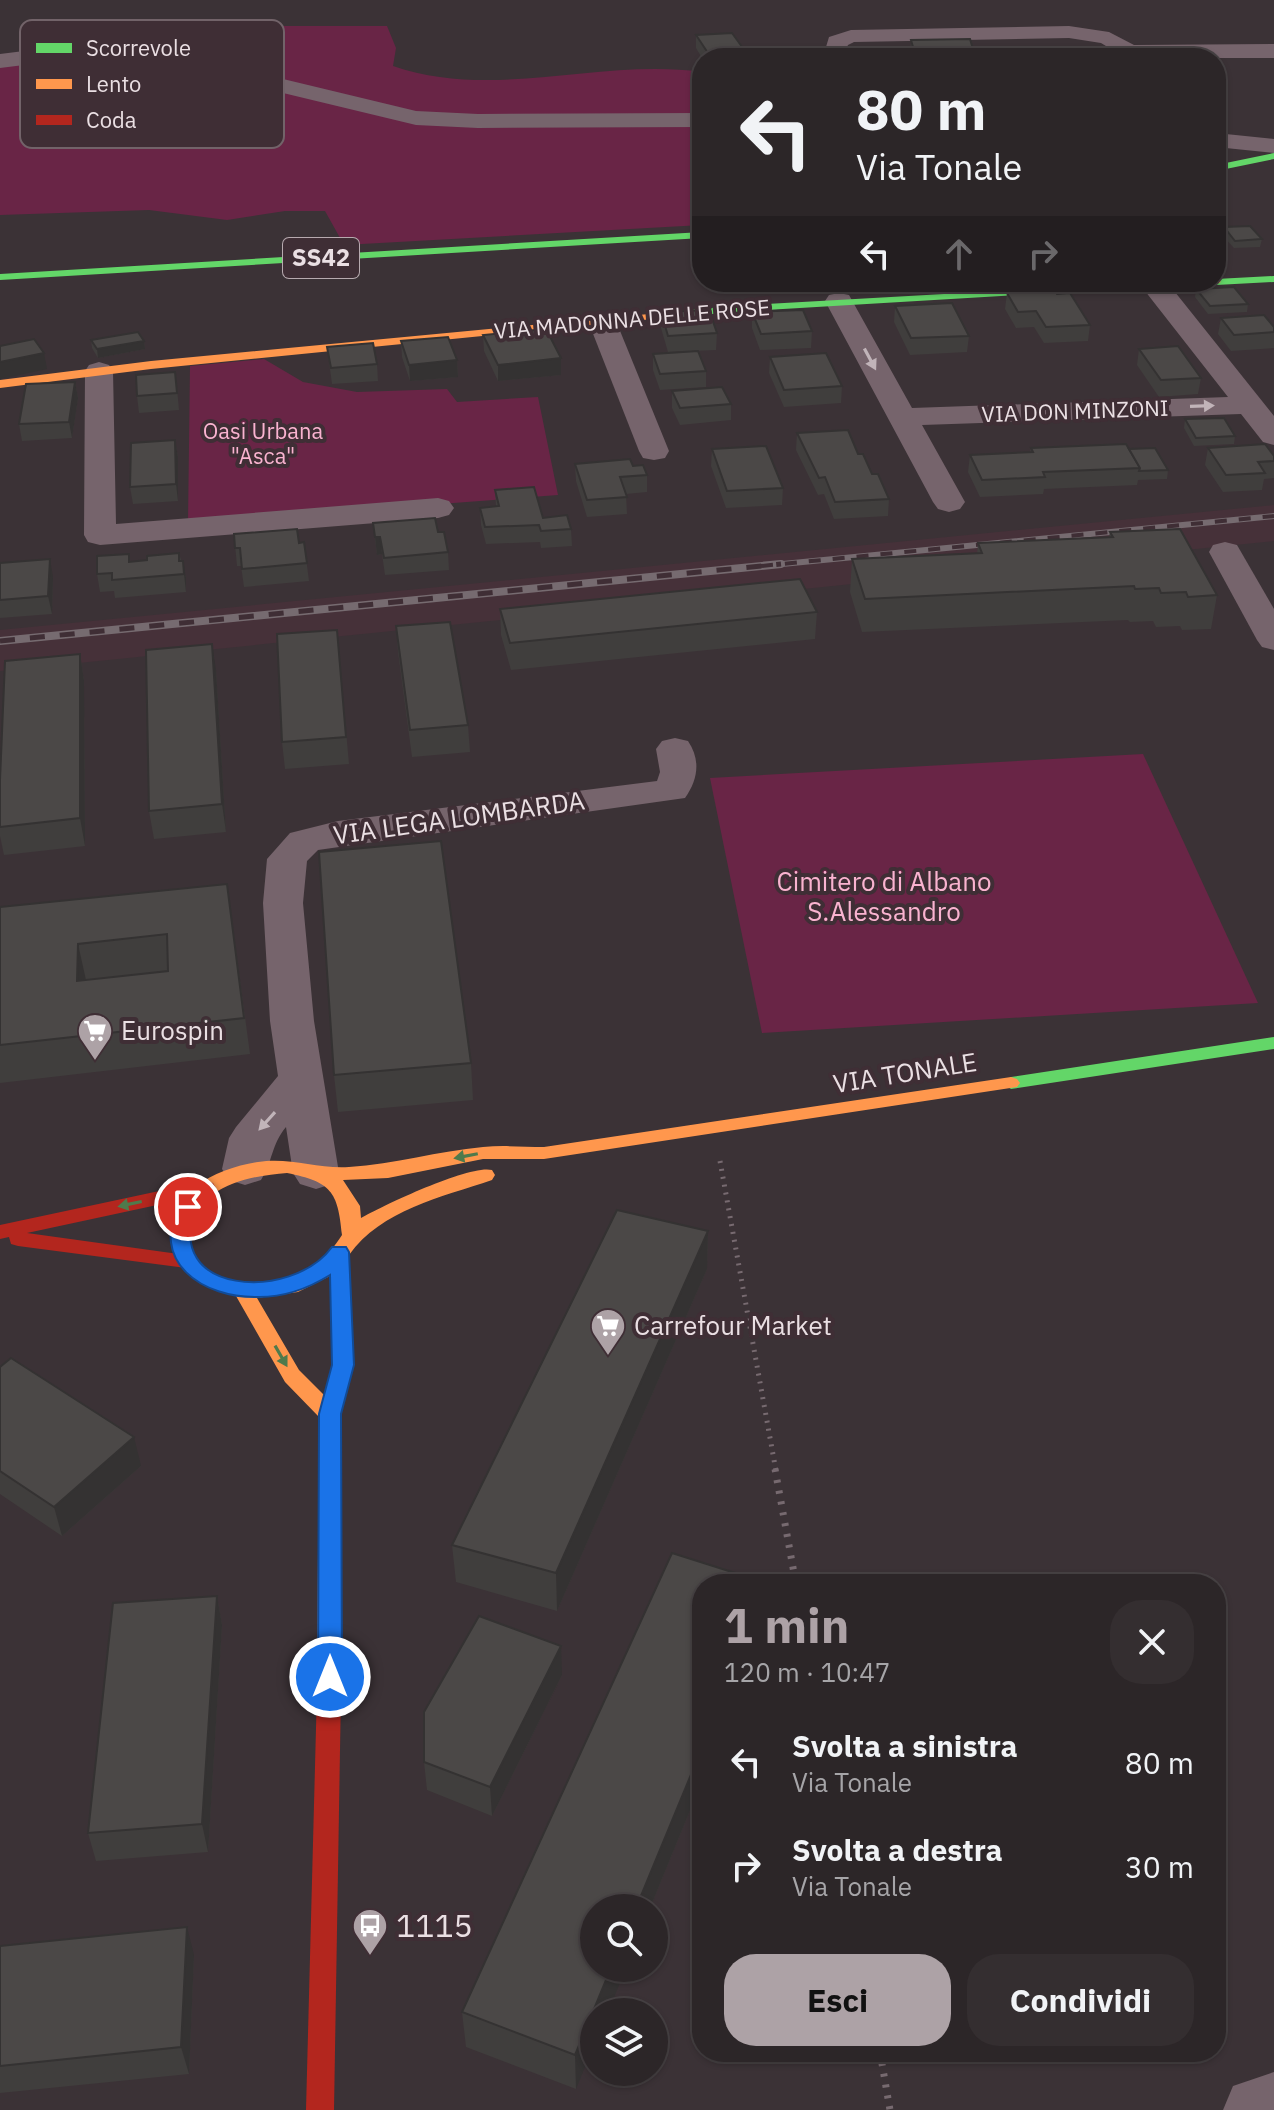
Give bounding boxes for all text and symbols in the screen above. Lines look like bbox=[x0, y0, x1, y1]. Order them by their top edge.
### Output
legend bbox=[20, 20, 284, 148]
text: Scorrevole bbox=[86, 33, 191, 62]
text: Lento bbox=[86, 69, 141, 98]
text: 80 m bbox=[856, 73, 986, 145]
icon: left bbox=[724, 80, 828, 184]
text: Coda bbox=[86, 105, 137, 134]
text: Via Tonale bbox=[856, 143, 1022, 190]
icon: left bbox=[853, 232, 897, 276]
icon: ahead bbox=[937, 232, 981, 276]
icon: right bbox=[1021, 232, 1065, 276]
road number: SS42 bbox=[283, 238, 359, 278]
street label: VIA MADONNA DELLE ROSE bbox=[493, 292, 771, 345]
one-way arrow bbox=[862, 348, 876, 370]
street label: VIA DON MINZONI bbox=[981, 393, 1169, 428]
one-way arrow bbox=[1190, 399, 1215, 412]
park label: Oasi Urbana "Asca" bbox=[203, 416, 323, 470]
street label: VIA LEGA LOMBARDA bbox=[331, 782, 587, 851]
park label: Cimitero di Albano S.Alessandro bbox=[777, 864, 992, 928]
supermarket icon: Eurospin bbox=[76, 1012, 114, 1062]
place label: Eurospin bbox=[121, 1013, 224, 1047]
street label: VIA TONALE bbox=[831, 1044, 979, 1100]
one-way arrow bbox=[259, 1110, 276, 1130]
one-way arrow bbox=[453, 1150, 478, 1163]
pin bbox=[154, 1173, 222, 1241]
icon: arrive bbox=[166, 1185, 210, 1229]
one-way arrow bbox=[117, 1199, 142, 1211]
supermarket icon: Carrefour Market bbox=[589, 1307, 627, 1357]
place label: Carrefour Market bbox=[634, 1308, 832, 1342]
one-way arrow bbox=[274, 1344, 288, 1367]
text: 1 min bbox=[724, 1594, 849, 1656]
button: close bbox=[1110, 1600, 1194, 1684]
position arrow bbox=[288, 1635, 372, 1719]
text: 120 m · 10:47 bbox=[724, 1655, 890, 1689]
text: Svolta a sinistra bbox=[792, 1726, 1018, 1765]
icon: left bbox=[724, 1740, 768, 1784]
text: 80 m bbox=[1125, 1743, 1194, 1782]
text: Via Tonale bbox=[792, 1765, 912, 1799]
text: Svolta a destra bbox=[792, 1830, 1003, 1869]
icon: right bbox=[724, 1844, 768, 1888]
text: 30 m bbox=[1125, 1847, 1194, 1886]
text: Via Tonale bbox=[792, 1869, 912, 1903]
map controls bbox=[580, 1894, 668, 2086]
button: search bbox=[580, 1894, 668, 1982]
place label: 1115 bbox=[396, 1904, 473, 1946]
bus stop icon: 1115 bbox=[351, 1907, 389, 1957]
button: Esci bbox=[724, 1954, 951, 2046]
button: Condividi bbox=[967, 1954, 1194, 2046]
button: layers bbox=[580, 1998, 668, 2086]

